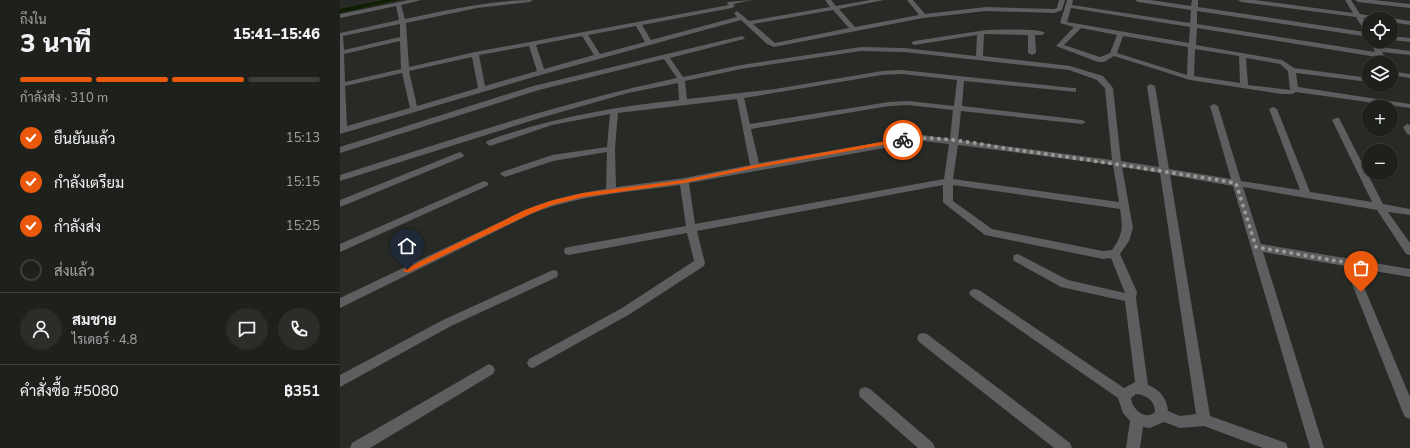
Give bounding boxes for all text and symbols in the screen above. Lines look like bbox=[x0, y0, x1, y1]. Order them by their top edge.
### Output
text: ถึงใน bbox=[20, 11, 47, 29]
map controls bbox=[1362, 12, 1398, 180]
button: locate bbox=[1362, 12, 1398, 48]
text: 15:41–15:46 bbox=[233, 24, 320, 44]
text: 3 นาที bbox=[20, 26, 91, 61]
button: layers bbox=[1362, 56, 1398, 92]
text: กำลังส่ง · 310 m bbox=[20, 89, 108, 107]
button: + bbox=[1362, 100, 1398, 136]
courier bbox=[883, 120, 923, 160]
icon: check bbox=[20, 127, 42, 149]
text: ยืนยันแล้ว bbox=[54, 129, 115, 149]
text: 15:13 bbox=[286, 129, 320, 147]
icon: bike bbox=[892, 129, 914, 151]
button: − bbox=[1362, 144, 1398, 180]
icon: check bbox=[20, 171, 42, 193]
text: กำลังเตรียม bbox=[54, 173, 124, 193]
text: 15:15 bbox=[286, 173, 320, 191]
icon: check bbox=[20, 215, 42, 237]
text: กำลังส่ง bbox=[54, 217, 101, 237]
text: 15:25 bbox=[286, 217, 320, 235]
pin bbox=[390, 229, 424, 270]
icon: home bbox=[396, 235, 418, 257]
pin bbox=[1344, 251, 1378, 292]
icon: bag bbox=[1350, 257, 1372, 279]
text: ส่งแล้ว bbox=[54, 261, 95, 281]
button: person bbox=[20, 308, 62, 350]
button: chat bbox=[226, 308, 268, 350]
button: phone bbox=[278, 308, 320, 350]
text: สมชาย bbox=[72, 310, 117, 330]
text: ไรเดอร์ · 4.8 bbox=[72, 331, 137, 349]
text: คำสั่งซื้อ #5080 bbox=[20, 381, 119, 401]
text: ฿351 bbox=[284, 381, 320, 401]

